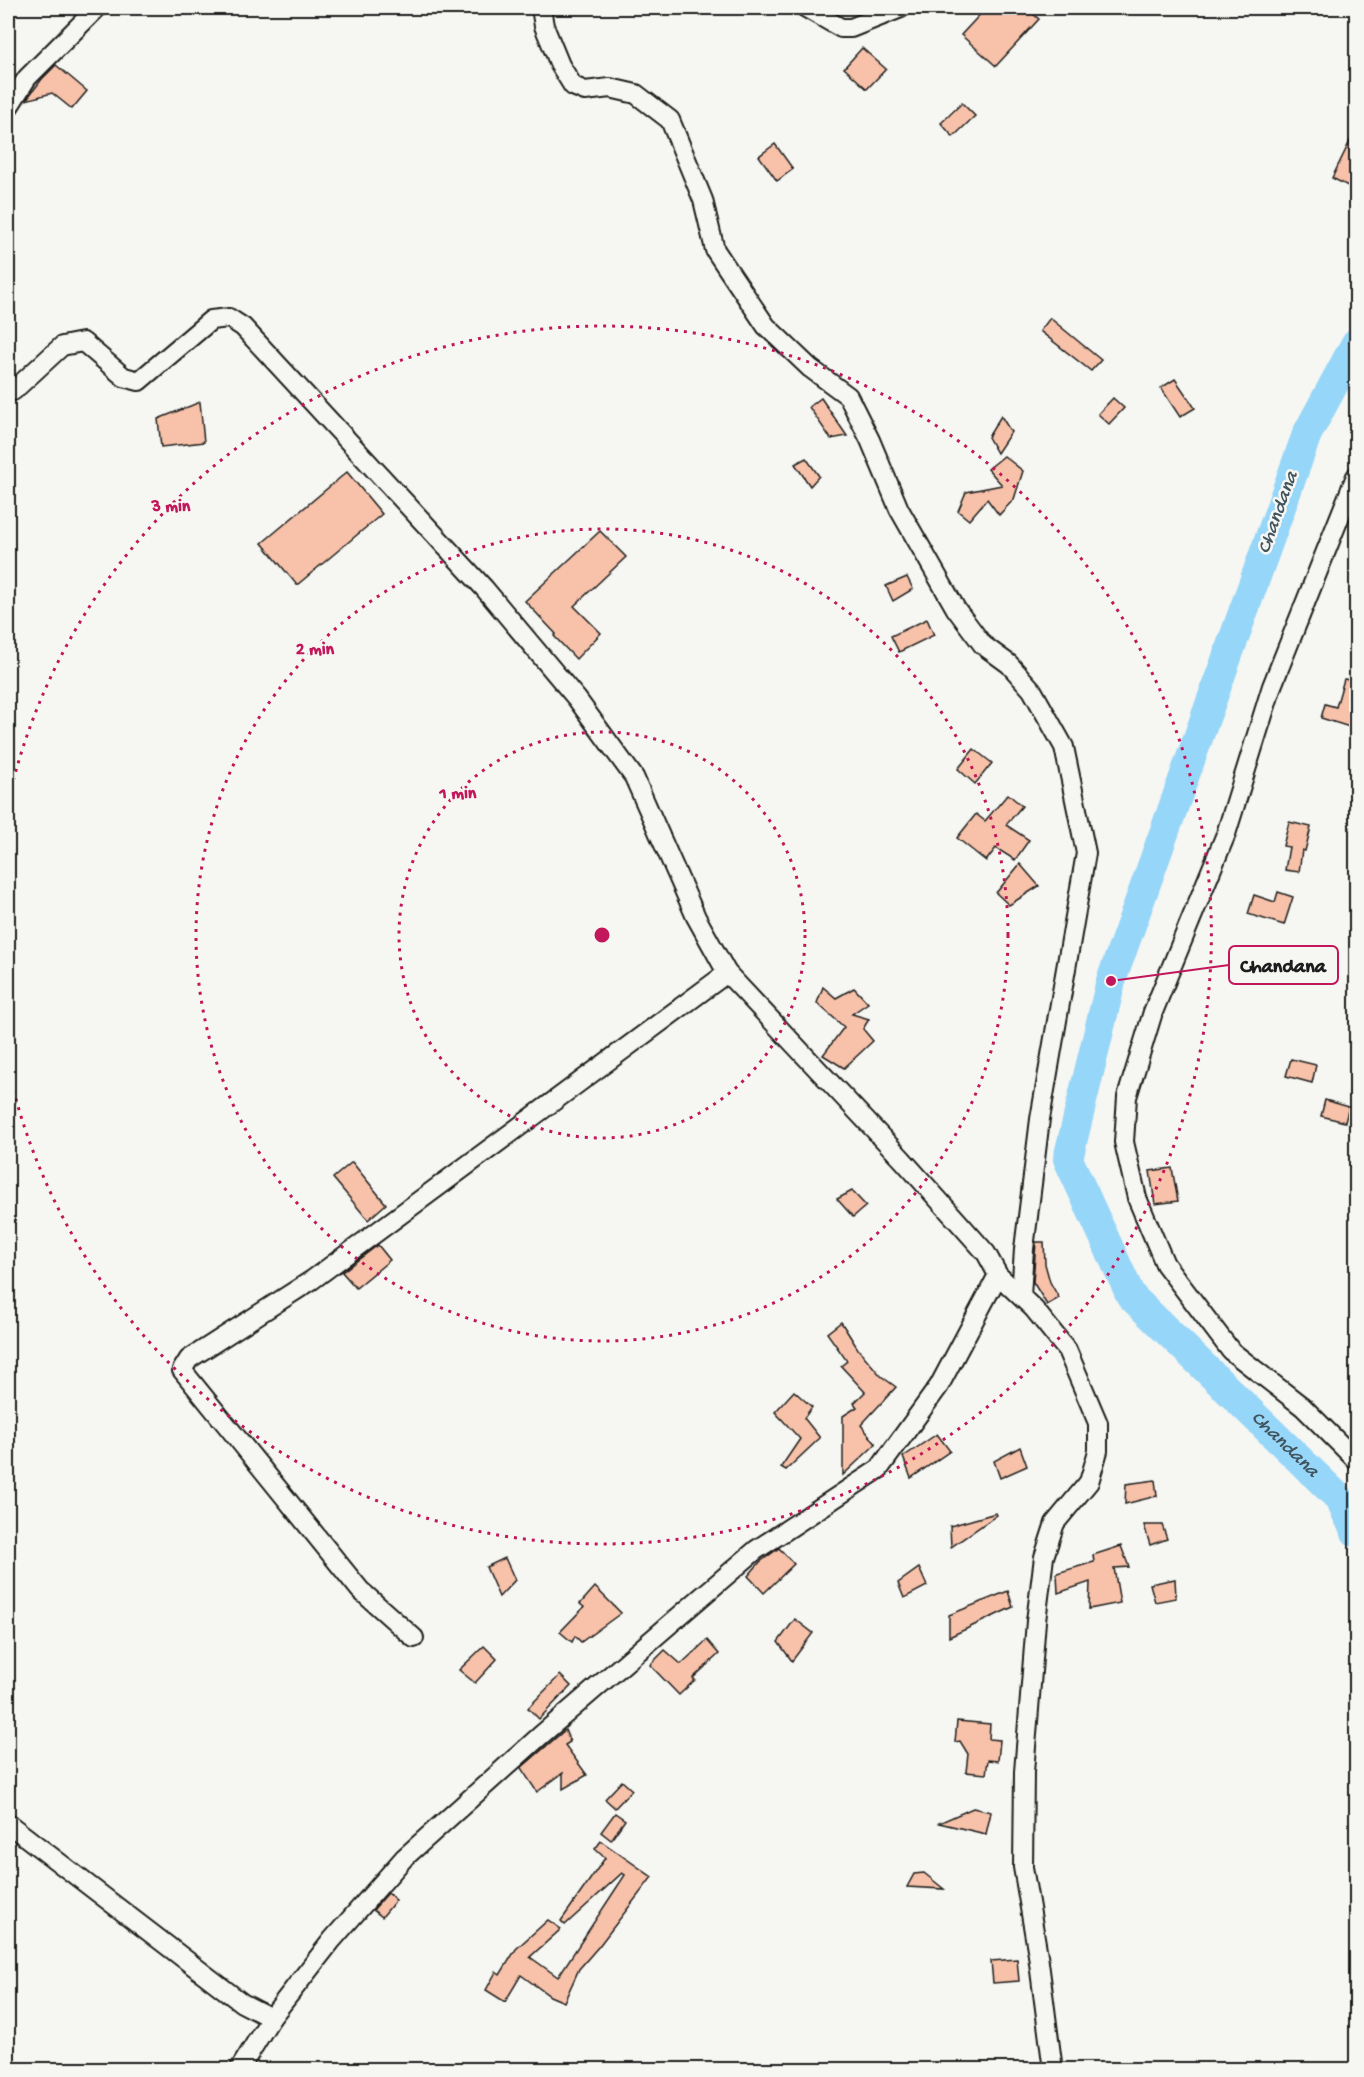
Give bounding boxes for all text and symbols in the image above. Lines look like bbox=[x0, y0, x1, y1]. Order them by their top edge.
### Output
water label: Chandana bbox=[1254, 467, 1305, 557]
text: 3 min bbox=[151, 497, 191, 518]
text: 2 min bbox=[296, 640, 335, 661]
text: 1 min bbox=[439, 784, 477, 805]
centre of rings bbox=[592, 925, 612, 945]
callout: Chandana bbox=[1229, 946, 1338, 984]
text: Chandana bbox=[1239, 957, 1327, 980]
water label: Chandana bbox=[1246, 1407, 1324, 1484]

